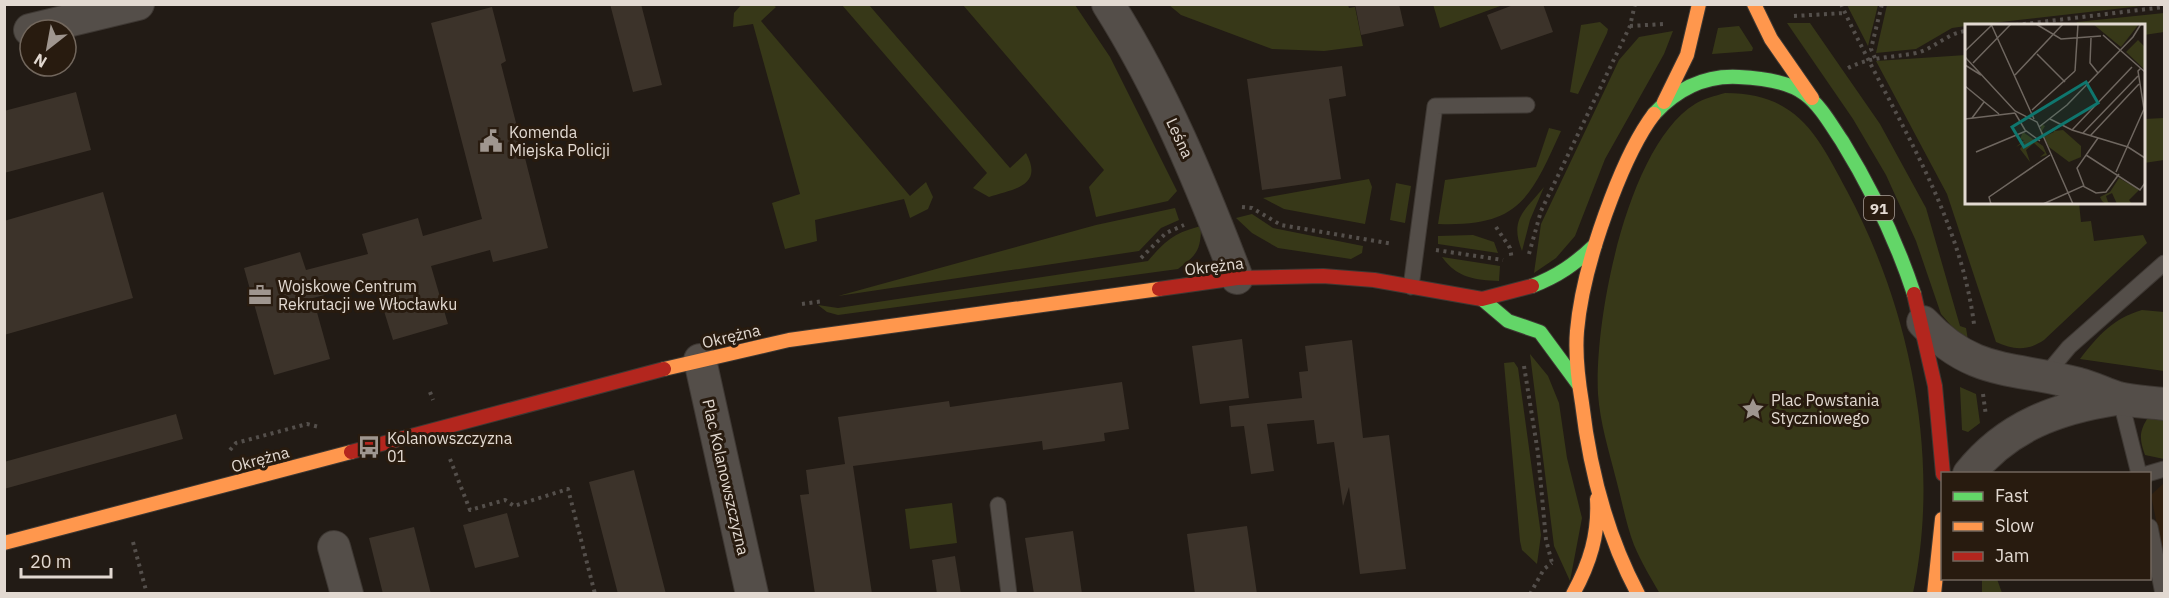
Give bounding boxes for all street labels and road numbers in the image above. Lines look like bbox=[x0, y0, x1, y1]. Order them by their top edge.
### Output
street label: Leśna bbox=[1162, 115, 1198, 162]
road number: 91 bbox=[1864, 196, 1894, 220]
street label: Okrężna bbox=[1183, 252, 1245, 280]
street label: Okrężna bbox=[700, 319, 763, 352]
street label: Plac Kolanowszczyzna bbox=[698, 397, 754, 557]
street label: Okrężna bbox=[229, 442, 292, 476]

